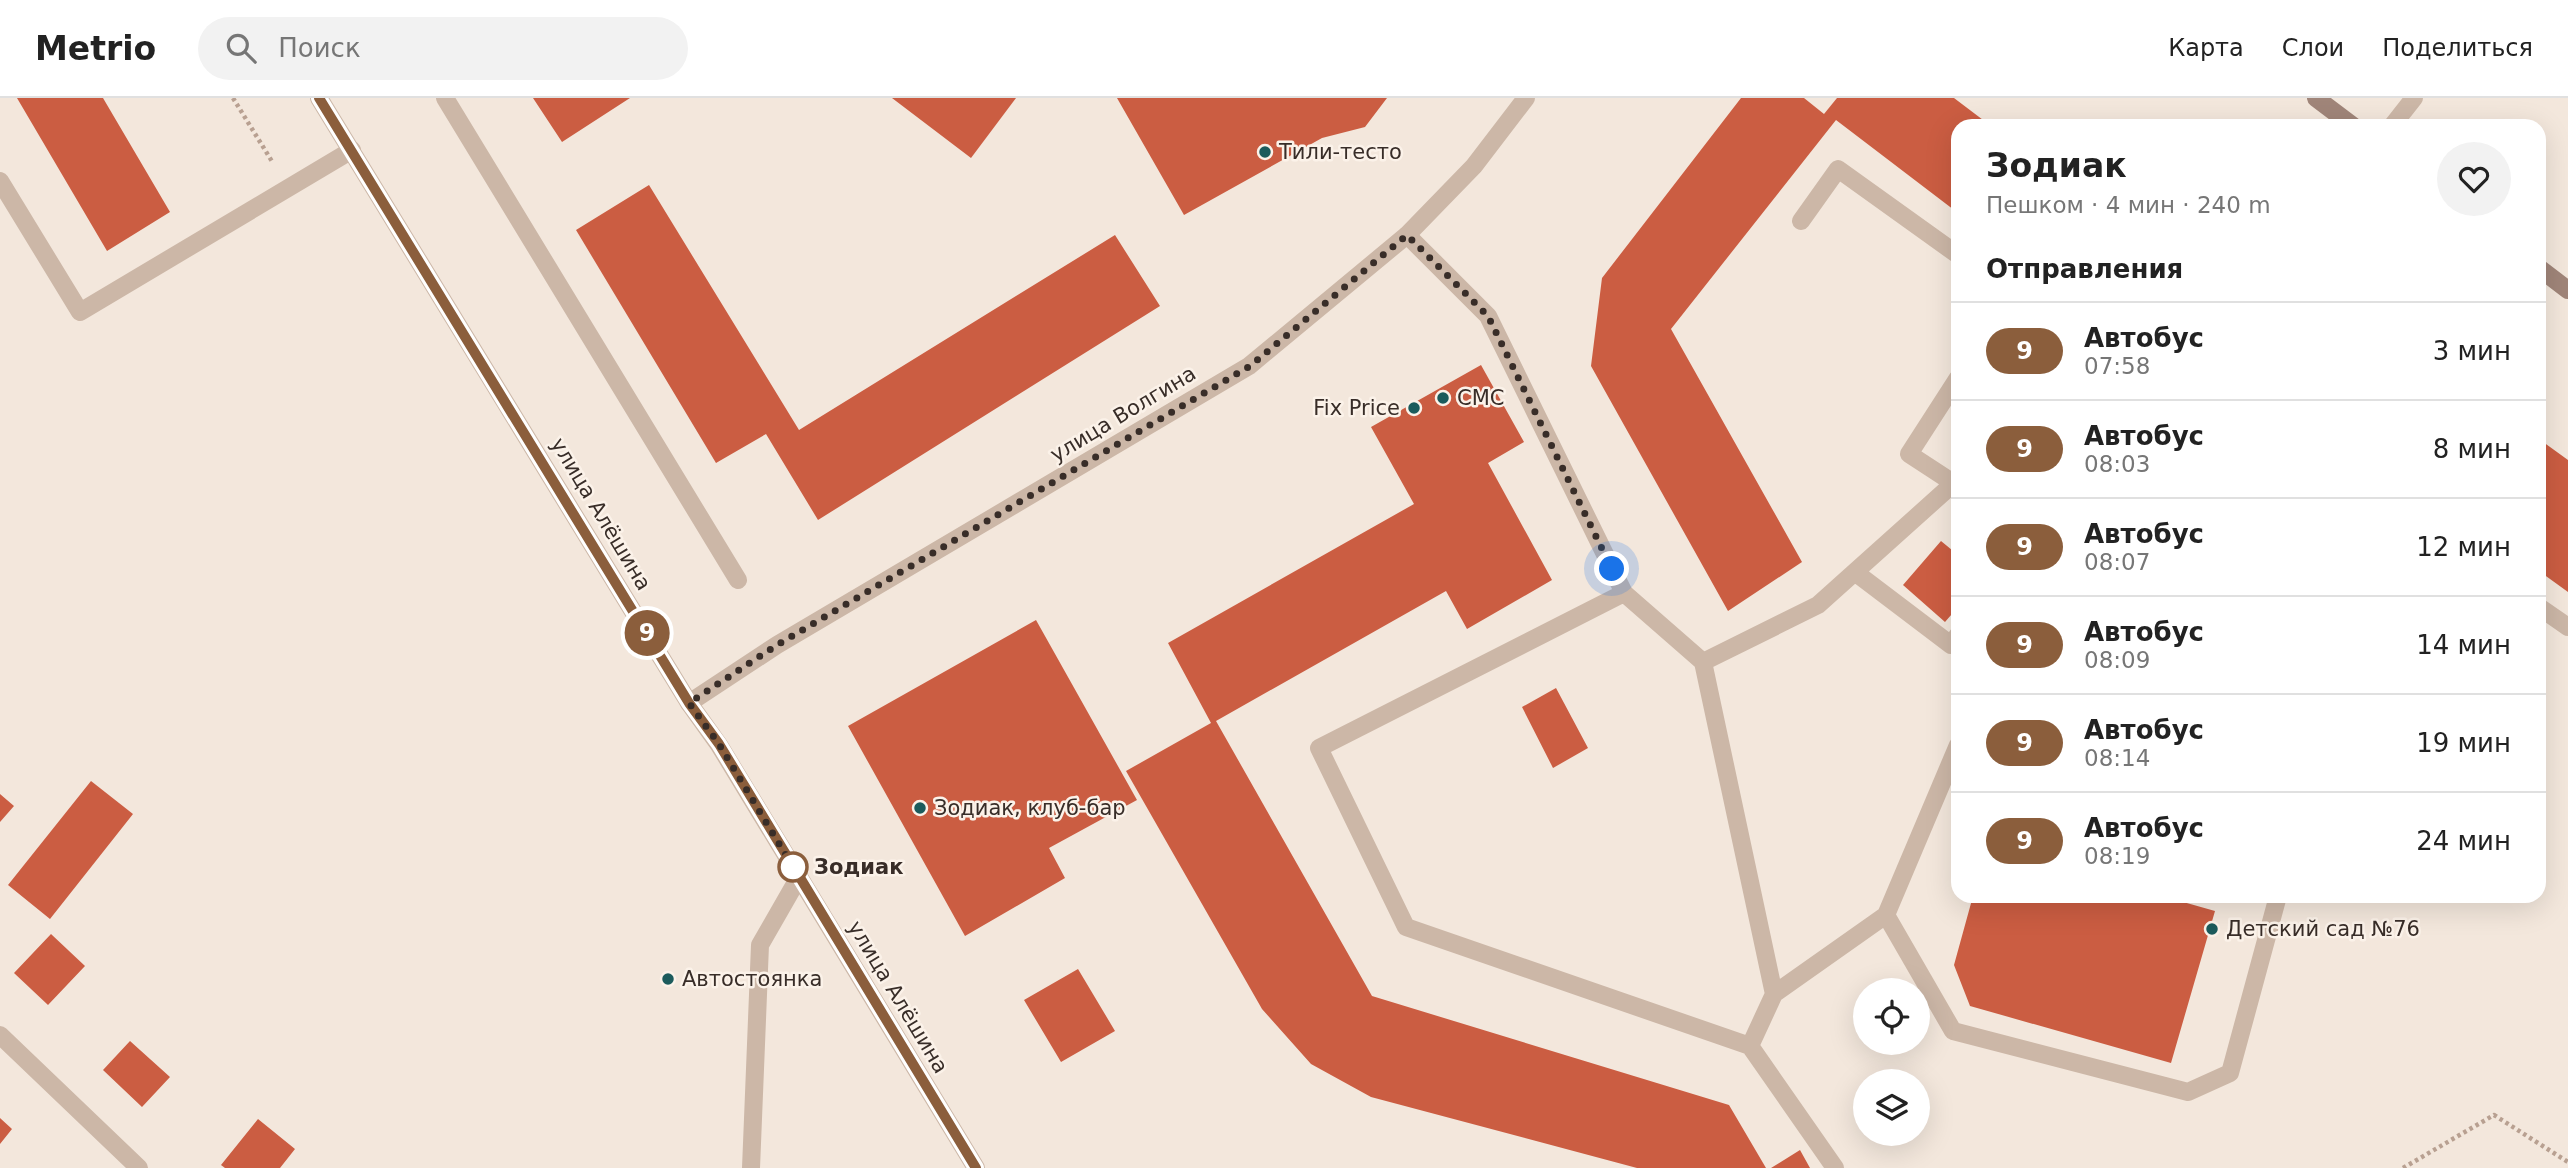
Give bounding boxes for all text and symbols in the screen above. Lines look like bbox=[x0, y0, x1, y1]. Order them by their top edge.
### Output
search box bbox=[198, 17, 688, 80]
text: Metrio bbox=[35, 29, 156, 68]
icon: search bbox=[222, 29, 260, 67]
text: Поиск bbox=[278, 33, 361, 63]
text: Карта bbox=[2168, 34, 2244, 62]
text: Слои bbox=[2282, 34, 2344, 62]
text: Поделиться bbox=[2382, 34, 2533, 62]
place label: Тили-тесто bbox=[1278, 140, 1402, 164]
button: heart bbox=[2437, 142, 2511, 216]
marker: Тили-тесто bbox=[1257, 144, 1273, 160]
text: Зодиак bbox=[1986, 146, 2127, 185]
text: Пешком · 4 мин · 240 m bbox=[1986, 192, 2271, 218]
text: Отправления bbox=[1986, 254, 2183, 284]
text: Автобус bbox=[2084, 323, 2204, 353]
text: 3 мин bbox=[2433, 336, 2511, 366]
text: 9 bbox=[2016, 337, 2033, 365]
text: 07:58 bbox=[2084, 353, 2150, 379]
street label: улица Волгина bbox=[1046, 361, 1200, 467]
place label: СМС bbox=[1457, 386, 1504, 410]
marker: СМС bbox=[1435, 390, 1451, 406]
place label: Fix Price bbox=[1313, 396, 1400, 420]
marker: Fix Price bbox=[1406, 400, 1422, 416]
text: Автобус bbox=[2084, 421, 2204, 451]
street label: улица Алёшина bbox=[546, 433, 656, 595]
text: 8 мин bbox=[2433, 434, 2511, 464]
text: 9 bbox=[2016, 435, 2033, 463]
text: 08:03 bbox=[2084, 451, 2150, 477]
text: Автобус bbox=[2084, 519, 2204, 549]
text: 12 мин bbox=[2416, 532, 2511, 562]
text: 9 bbox=[2016, 533, 2033, 561]
text: 08:07 bbox=[2084, 549, 2150, 575]
your location bbox=[1594, 551, 1629, 586]
line badge: 9 bbox=[624, 610, 670, 656]
text: Автобус bbox=[2084, 617, 2204, 647]
text: 9 bbox=[639, 619, 655, 647]
text: 14 мин bbox=[2416, 630, 2511, 660]
text: 9 bbox=[2016, 631, 2033, 659]
text: 08:09 bbox=[2084, 647, 2150, 673]
text: Автобус bbox=[2084, 715, 2204, 745]
text: 19 мин bbox=[2416, 728, 2511, 758]
text: 9 bbox=[2016, 729, 2033, 757]
text: 08:14 bbox=[2084, 745, 2150, 771]
place label: Зодиак, клуб-бар bbox=[934, 796, 1126, 820]
marker: Зодиак, клуб-бар bbox=[912, 800, 928, 816]
text: Автобус bbox=[2084, 813, 2204, 843]
text: 24 мин bbox=[2416, 826, 2511, 856]
text: 9 bbox=[2016, 827, 2033, 855]
text: 08:19 bbox=[2084, 843, 2150, 869]
marker: Зодиак bbox=[778, 852, 808, 882]
place label: Зодиак bbox=[814, 855, 903, 879]
street label: улица Алёшина bbox=[843, 916, 953, 1078]
place label: Детский сад №76 bbox=[2226, 917, 2420, 941]
marker: Детский сад №76 bbox=[2204, 921, 2220, 937]
place label: Автостоянка bbox=[682, 967, 822, 991]
marker: Автостоянка bbox=[660, 971, 676, 987]
map controls bbox=[1853, 978, 1930, 1146]
button: locate bbox=[1853, 978, 1930, 1055]
button: layers bbox=[1853, 1069, 1930, 1146]

